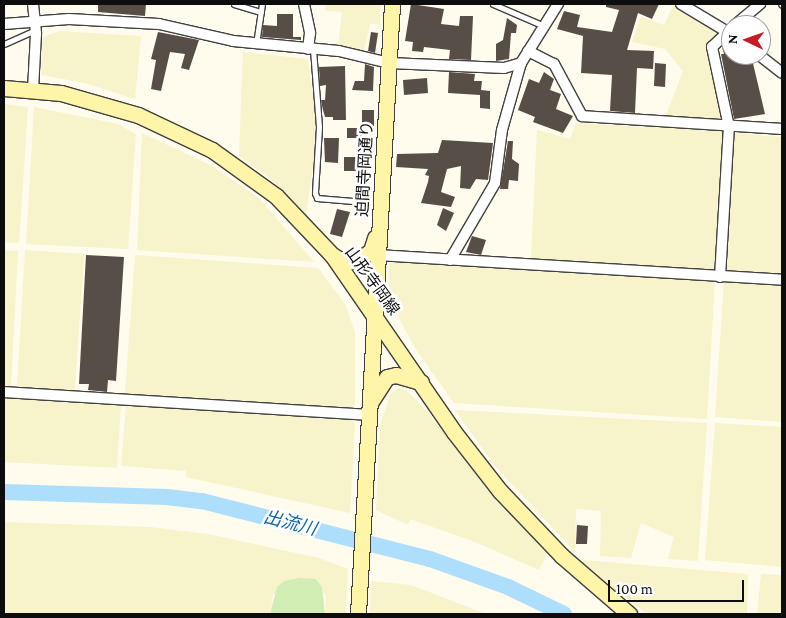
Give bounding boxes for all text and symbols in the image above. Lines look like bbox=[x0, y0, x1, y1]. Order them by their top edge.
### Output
north arrow bbox=[721, 15, 771, 65]
text: N bbox=[724, 34, 740, 44]
street label: 迫間寺岡通り bbox=[353, 121, 377, 217]
street label: 山形寺岡線 bbox=[341, 243, 403, 319]
water label: 出流川 bbox=[261, 506, 319, 540]
scale bar bbox=[611, 570, 747, 602]
text: 100 m bbox=[616, 581, 653, 597]

